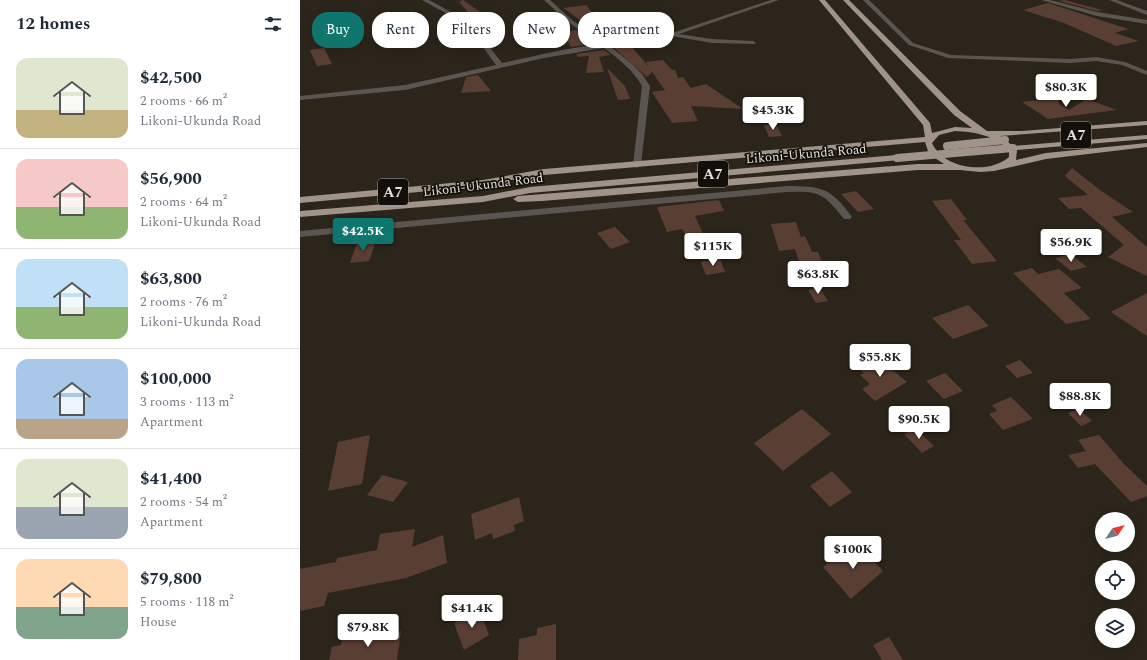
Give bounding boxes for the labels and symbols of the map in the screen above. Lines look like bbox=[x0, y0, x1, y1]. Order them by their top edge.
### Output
pin: $80.3K bbox=[1033, 74, 1099, 108]
pin: $45.3K bbox=[740, 97, 806, 131]
road number: A7 bbox=[1061, 122, 1091, 148]
street label: Likoni-Ukunda Road bbox=[745, 139, 867, 169]
road number: A7 bbox=[698, 161, 728, 187]
street label: Likoni-Ukunda Road bbox=[422, 168, 544, 202]
road number: A7 bbox=[378, 179, 408, 205]
pin: $42.5K bbox=[330, 218, 396, 252]
pin: $56.9K bbox=[1038, 229, 1104, 263]
pin: $115K bbox=[685, 233, 741, 267]
pin: $63.8K bbox=[785, 261, 851, 295]
pin: $55.8K bbox=[847, 344, 913, 378]
pin: $88.8K bbox=[1047, 383, 1113, 417]
pin: $90.5K bbox=[886, 406, 952, 440]
north arrow bbox=[1095, 512, 1135, 552]
pin: $100K bbox=[825, 536, 881, 570]
pin: $41.4K bbox=[439, 595, 505, 629]
pin: $79.8K bbox=[335, 614, 401, 648]

